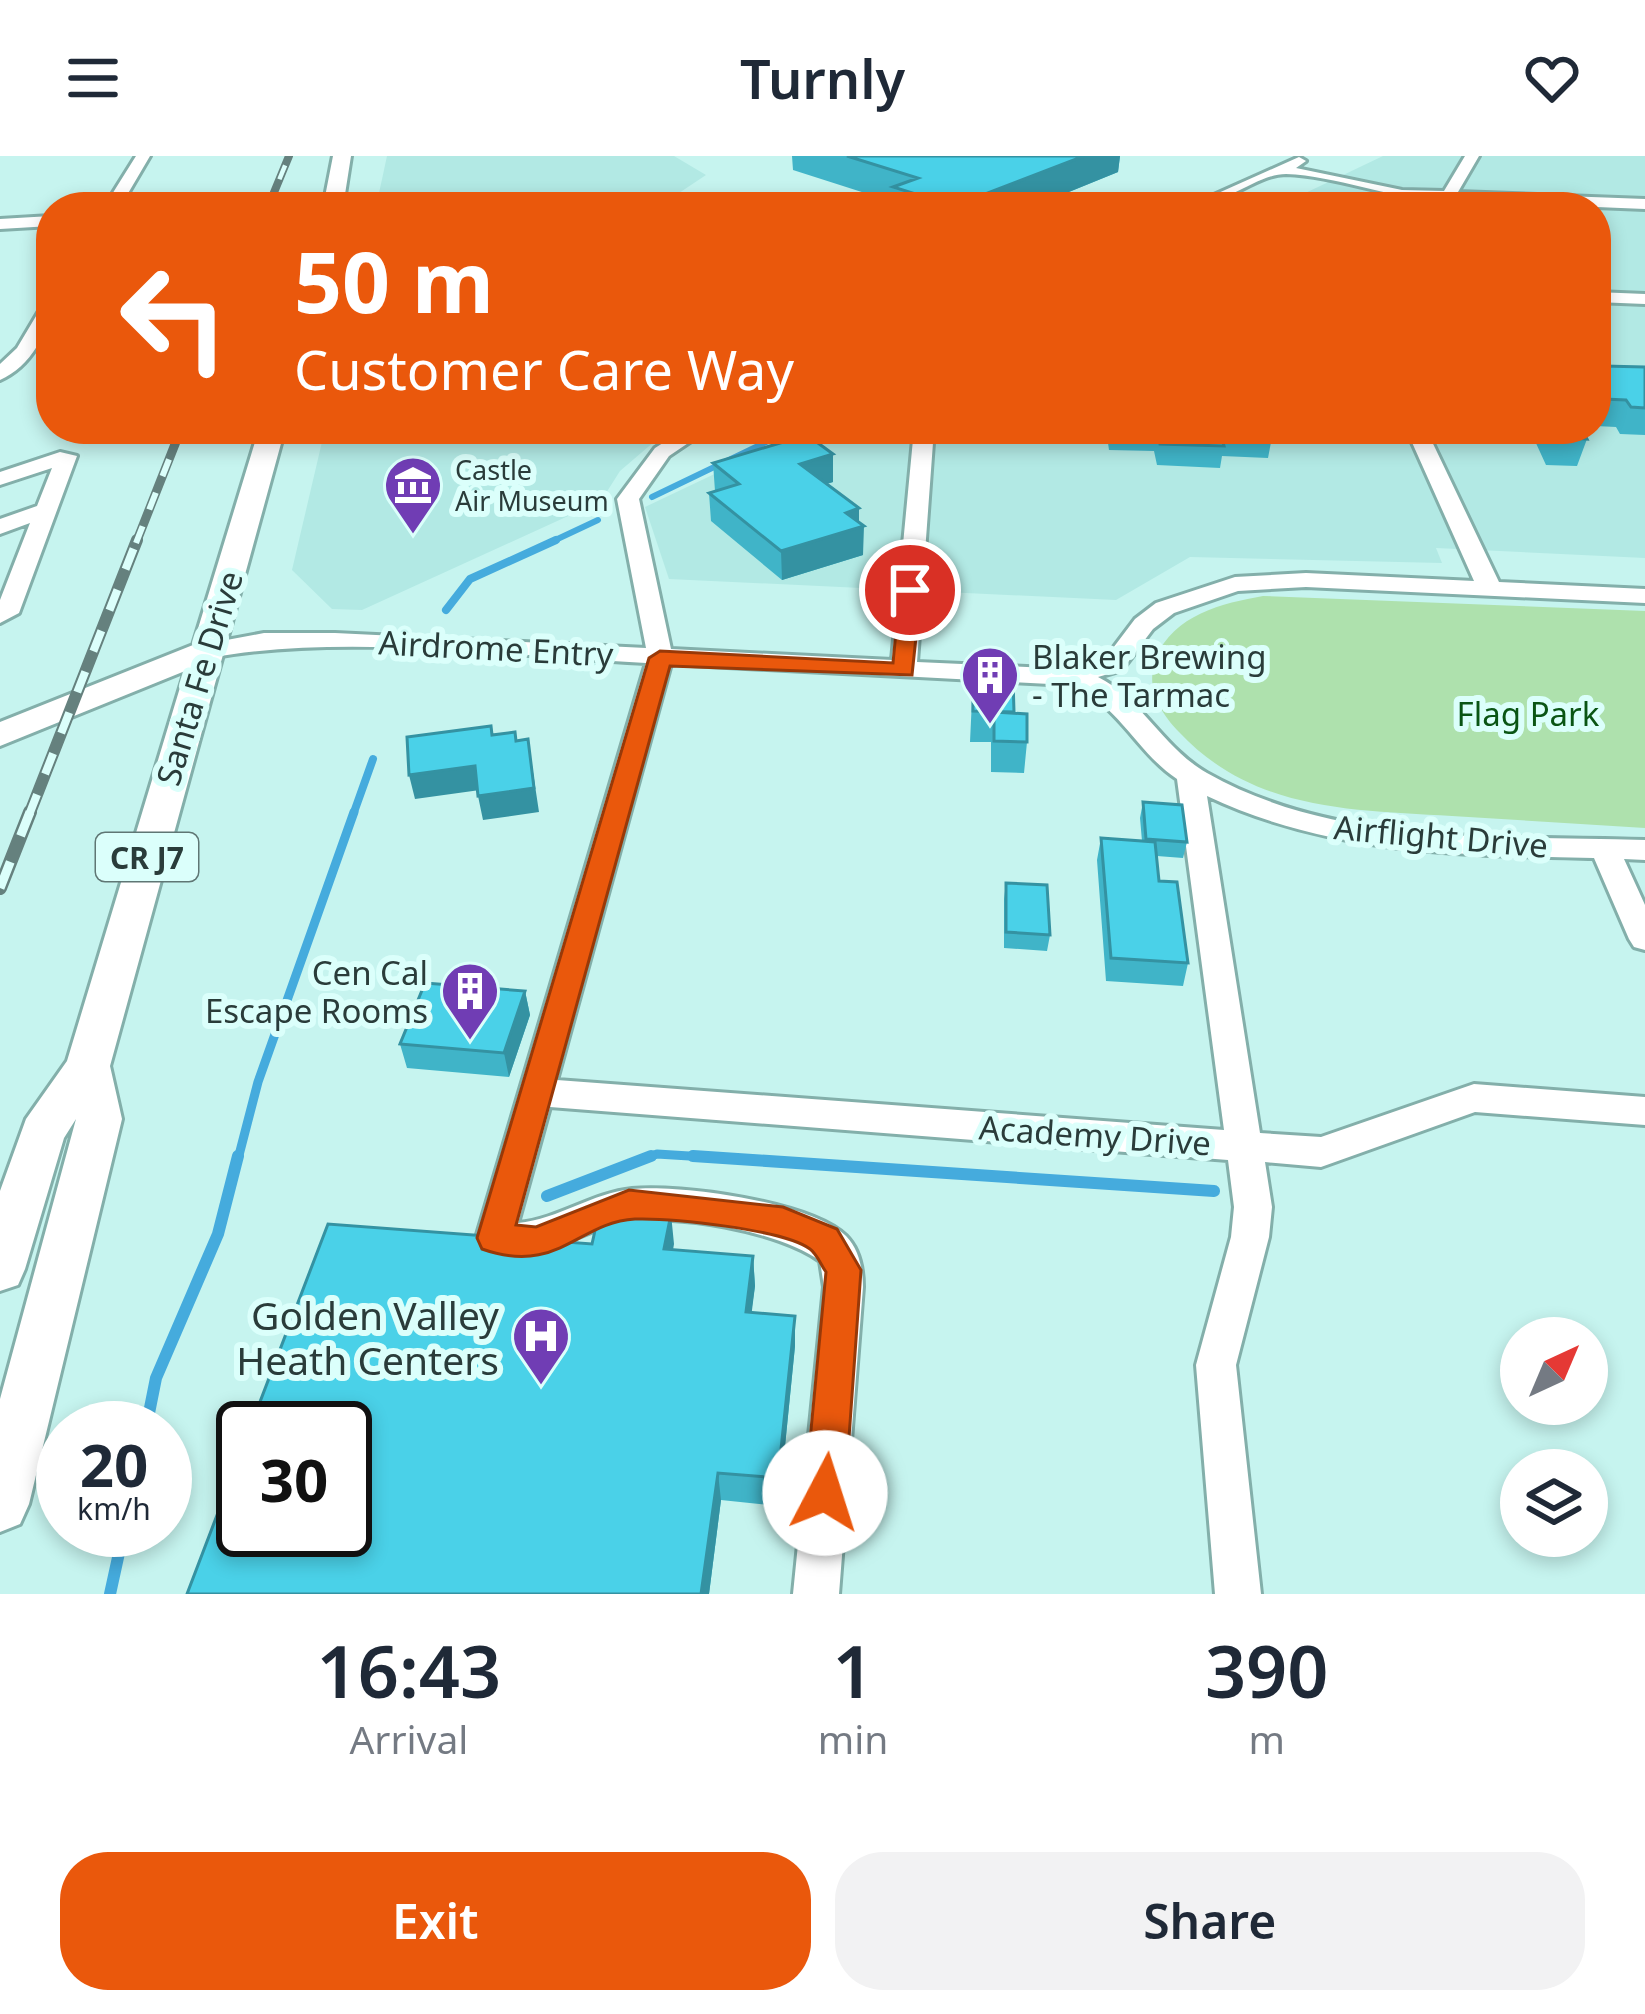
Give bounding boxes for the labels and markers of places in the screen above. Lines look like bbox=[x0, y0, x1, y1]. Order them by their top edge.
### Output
place label: Castle Air Museum bbox=[455, 451, 609, 519]
museum icon: Castle Air Museum bbox=[382, 454, 444, 536]
pin bbox=[859, 539, 961, 641]
place label: Blaker Brewing - The Tarmac bbox=[1032, 634, 1266, 717]
building icon: Blaker Brewing - The Tarmac bbox=[959, 644, 1021, 726]
place label: Cen Cal Escape Rooms bbox=[205, 950, 428, 1033]
building icon: Cen Cal Escape Rooms bbox=[439, 960, 501, 1042]
place label: Golden Valley Heath Centers bbox=[236, 1288, 499, 1386]
hospital icon: Golden Valley Heath Centers bbox=[510, 1305, 572, 1387]

